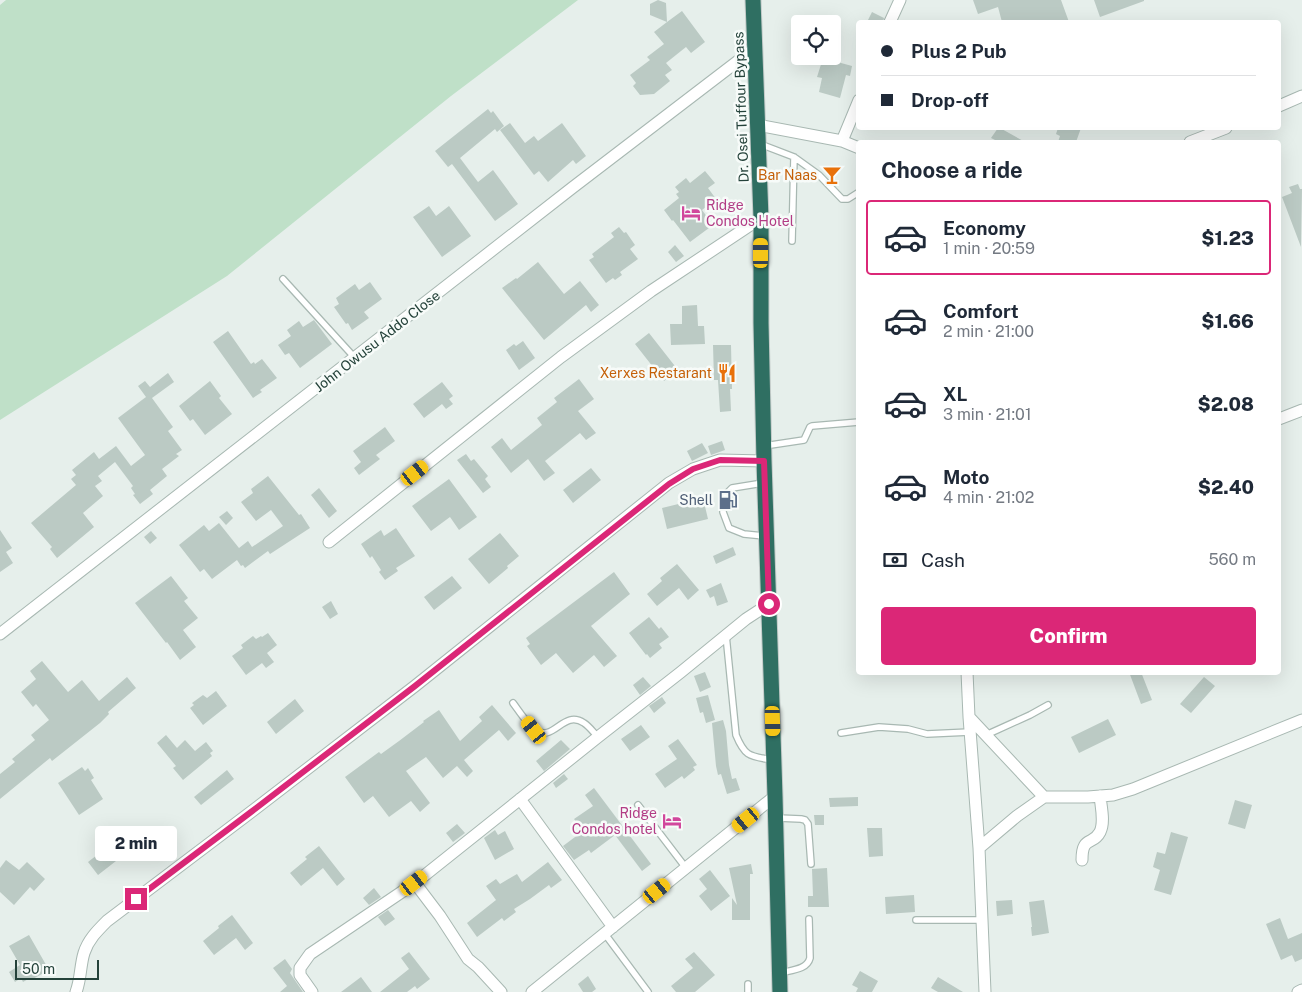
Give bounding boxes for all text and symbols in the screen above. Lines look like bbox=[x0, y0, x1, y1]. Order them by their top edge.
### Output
map controls bbox=[791, 15, 841, 65]
button: locate bbox=[791, 15, 841, 65]
street label: Dr. Osei Tuffour Bypass bbox=[730, 31, 752, 183]
text: Plus 2 Pub bbox=[911, 40, 1007, 62]
text: Drop-off bbox=[911, 89, 988, 111]
text: Choose a ride bbox=[881, 157, 1023, 183]
bar icon: Bar Naas bbox=[821, 164, 843, 186]
place label: Bar Naas bbox=[758, 167, 817, 183]
place label: Ridge Condos Hotel bbox=[706, 197, 794, 229]
hotel icon: Ridge Condos Hotel bbox=[680, 202, 702, 224]
icon: car bbox=[883, 215, 928, 260]
text: Economy bbox=[943, 217, 1026, 239]
text: $1.23 bbox=[1201, 227, 1254, 249]
car bbox=[753, 238, 768, 268]
text: 1 min · 20:59 bbox=[943, 239, 1035, 258]
street label: John Owusu Addo Close bbox=[311, 287, 443, 395]
icon: car bbox=[883, 298, 928, 343]
text: Comfort bbox=[943, 300, 1019, 322]
text: $1.66 bbox=[1201, 310, 1254, 332]
text: 2 min · 21:00 bbox=[943, 322, 1034, 341]
restaurant icon: Xerxes Restarant bbox=[716, 362, 738, 384]
place label: Xerxes Restarant bbox=[600, 365, 712, 381]
icon: car bbox=[883, 381, 928, 426]
text: XL bbox=[943, 383, 968, 405]
text: $2.08 bbox=[1198, 393, 1254, 415]
text: 3 min · 21:01 bbox=[943, 405, 1031, 424]
car bbox=[398, 458, 431, 488]
icon: car bbox=[883, 464, 928, 509]
text: Moto bbox=[943, 466, 989, 488]
text: $2.40 bbox=[1198, 476, 1254, 498]
text: 4 min · 21:02 bbox=[943, 488, 1034, 507]
fuel station icon: Shell bbox=[717, 489, 739, 511]
place label: Shell bbox=[679, 492, 713, 508]
icon: cash bbox=[881, 546, 909, 574]
text: Cash bbox=[921, 549, 965, 571]
text: 560 m bbox=[1208, 550, 1256, 569]
route start bbox=[758, 593, 780, 615]
button: Confirm bbox=[881, 607, 1256, 665]
car bbox=[764, 706, 781, 736]
car bbox=[518, 714, 549, 746]
place label: Ridge Condos hotel bbox=[572, 805, 657, 837]
car bbox=[729, 805, 762, 835]
hotel icon: Ridge Condos hotel bbox=[661, 810, 683, 832]
callout: 2 min bbox=[95, 826, 177, 862]
text: 2 min bbox=[115, 834, 157, 853]
car bbox=[397, 868, 430, 898]
car bbox=[640, 876, 673, 906]
route end bbox=[125, 888, 147, 910]
scale bar bbox=[15, 957, 99, 980]
text: 50 m bbox=[22, 961, 55, 977]

